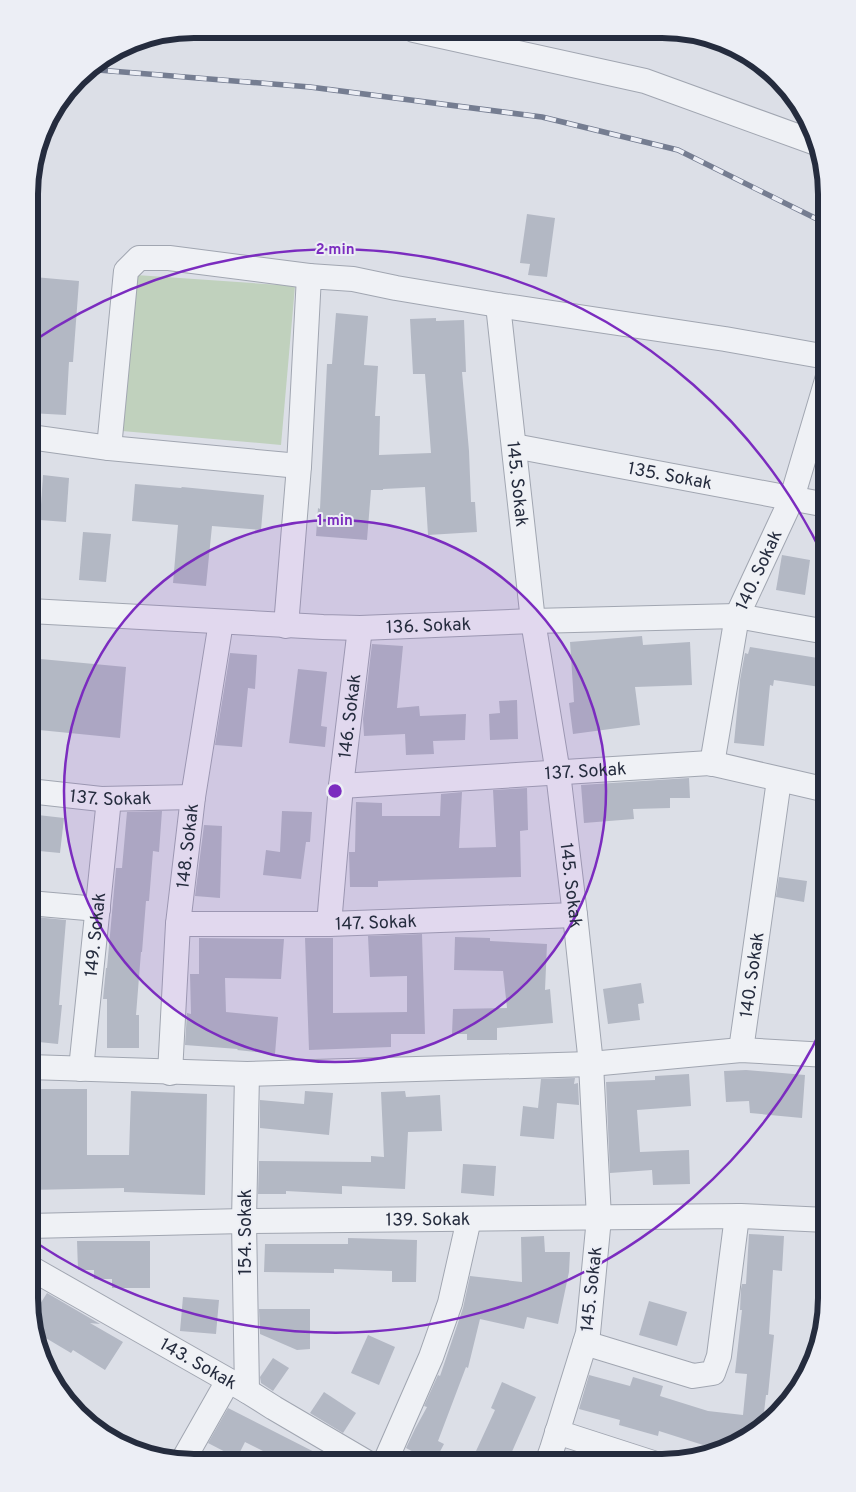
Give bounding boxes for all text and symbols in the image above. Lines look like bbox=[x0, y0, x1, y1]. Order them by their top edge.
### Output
text: 2 min bbox=[315, 241, 355, 260]
street label: 145. Sokak bbox=[500, 440, 532, 528]
street label: 135. Sokak bbox=[626, 458, 714, 496]
text: 1 min bbox=[317, 512, 353, 531]
street label: 140. Sokak bbox=[731, 527, 788, 614]
street label: 136. Sokak bbox=[385, 614, 472, 640]
street label: 146. Sokak bbox=[334, 673, 367, 760]
street label: 137. Sokak bbox=[544, 758, 627, 786]
centre of rings bbox=[326, 782, 344, 800]
street label: 137. Sokak bbox=[68, 786, 152, 812]
street label: 148. Sokak bbox=[172, 802, 205, 890]
street label: 145. Sokak bbox=[553, 841, 586, 929]
street label: 149. Sokak bbox=[81, 891, 112, 978]
street label: 147. Sokak bbox=[335, 911, 417, 937]
street label: 140. Sokak bbox=[736, 931, 770, 1019]
street label: 154. Sokak bbox=[235, 1189, 258, 1275]
street label: 139. Sokak bbox=[385, 1209, 471, 1233]
street label: 145. Sokak bbox=[577, 1245, 608, 1333]
street label: 143. Sokak bbox=[155, 1334, 240, 1396]

